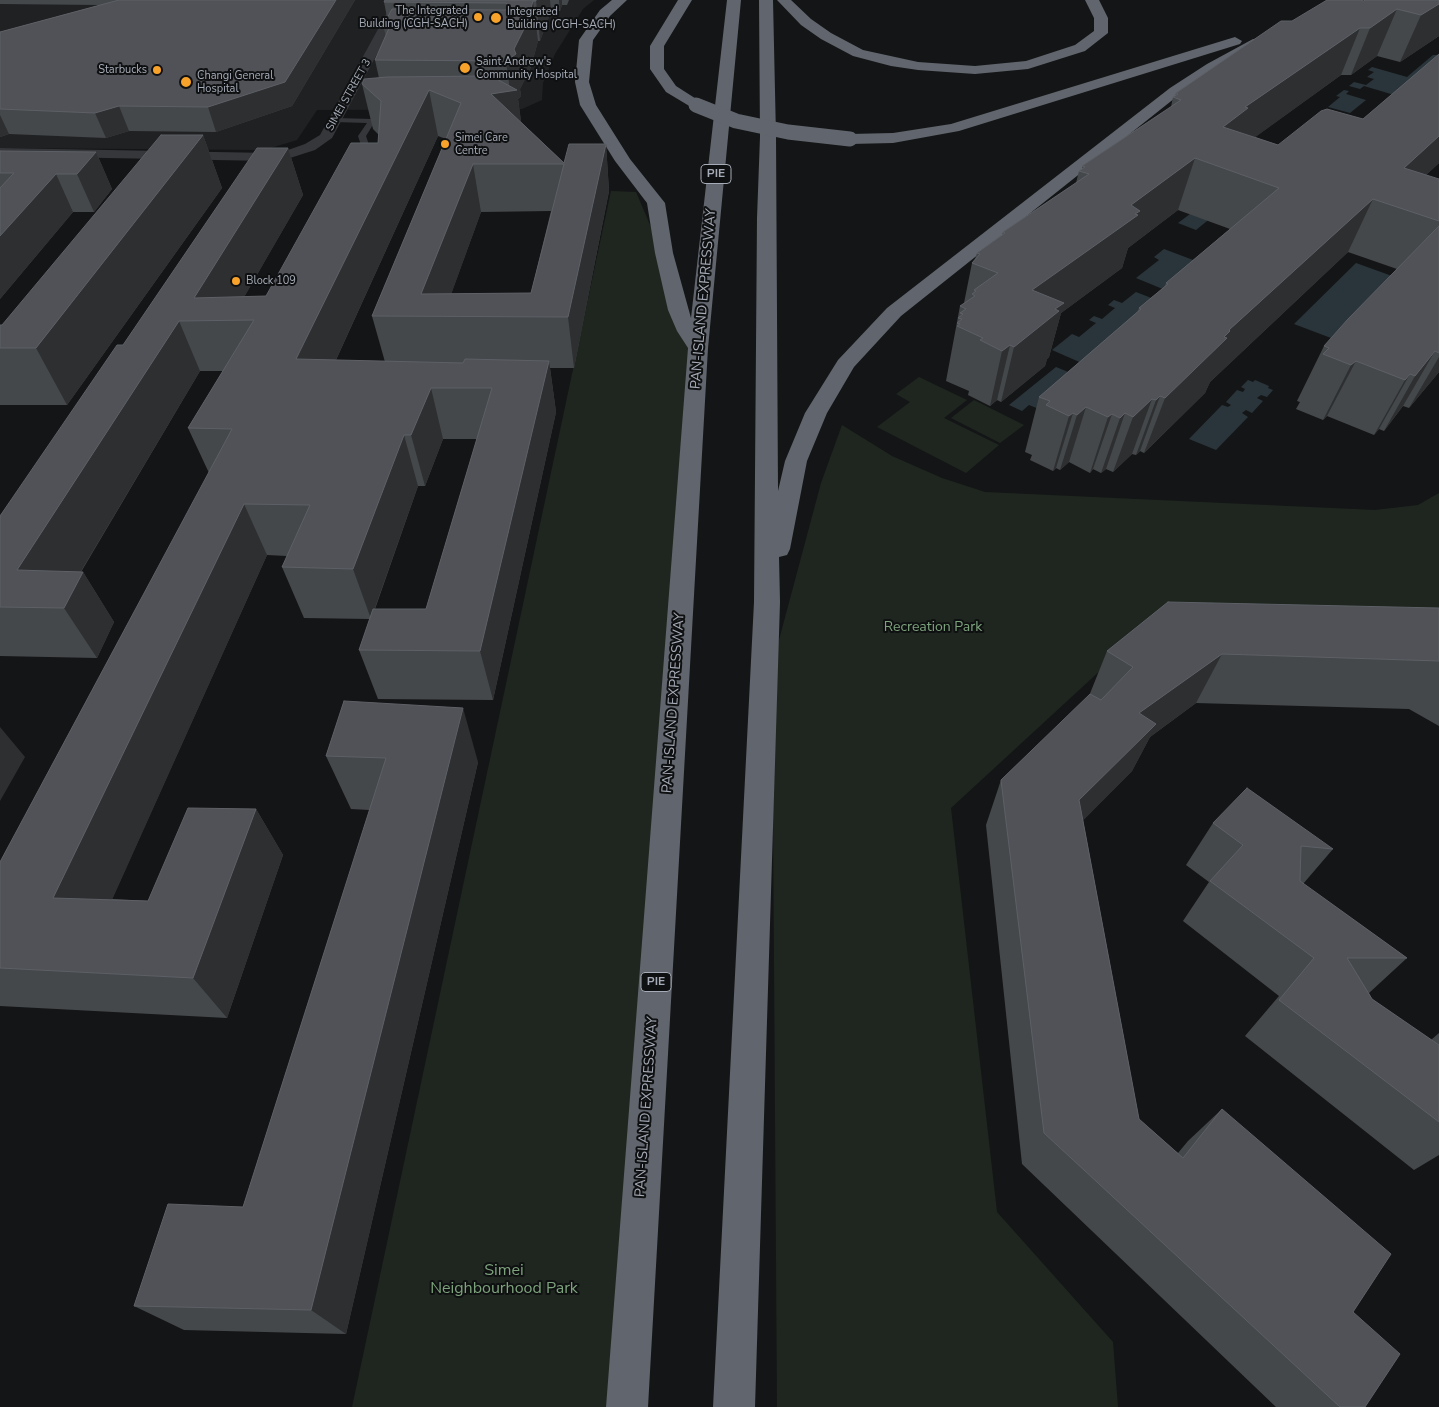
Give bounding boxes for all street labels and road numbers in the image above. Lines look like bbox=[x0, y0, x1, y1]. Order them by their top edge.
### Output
street label: SIMEI STREET 3 bbox=[324, 57, 374, 133]
road number: PIE bbox=[701, 164, 731, 183]
street label: PAN-ISLAND EXPRESSWAY bbox=[688, 208, 720, 390]
street label: PAN-ISLAND EXPRESSWAY bbox=[659, 612, 689, 794]
road number: PIE bbox=[641, 972, 671, 992]
street label: PAN-ISLAND EXPRESSWAY bbox=[632, 1016, 662, 1198]

